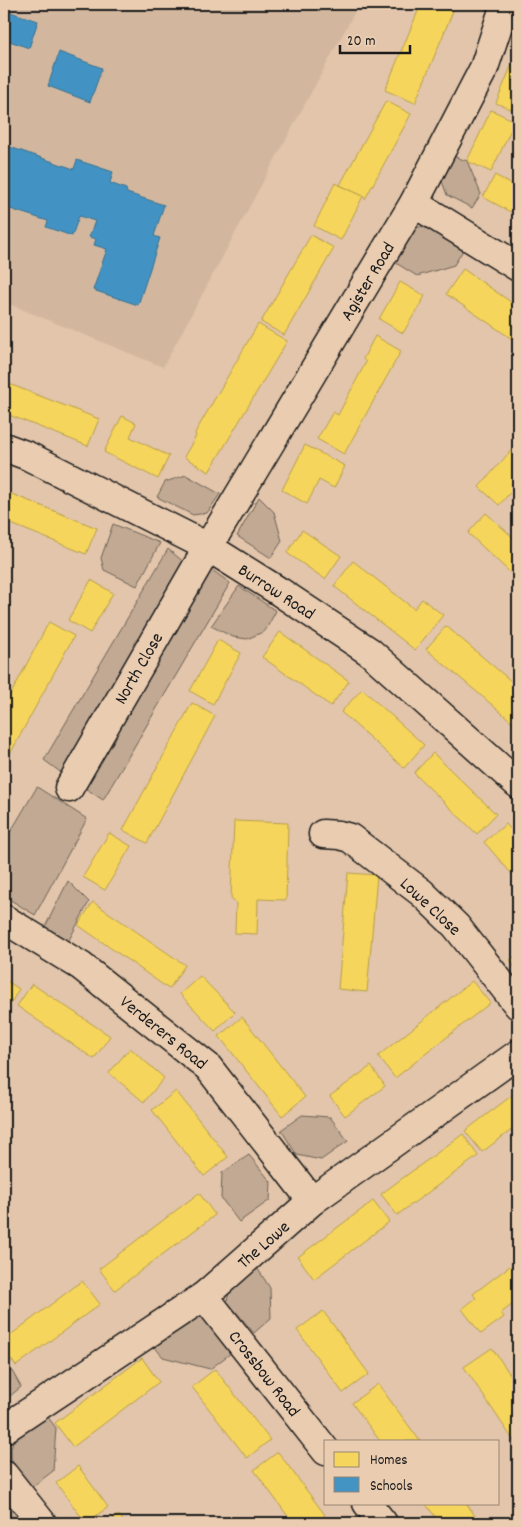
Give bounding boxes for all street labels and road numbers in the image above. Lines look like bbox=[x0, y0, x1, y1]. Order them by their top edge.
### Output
street label: Agister Road bbox=[336, 238, 402, 326]
street label: Burrow Road bbox=[232, 559, 319, 627]
street label: North Close bbox=[110, 629, 171, 710]
street label: Lowe Close bbox=[393, 873, 466, 943]
street label: Verderers Road bbox=[113, 991, 212, 1077]
street label: The Lowe bbox=[233, 1216, 296, 1276]
street label: Crossbow Road bbox=[221, 1326, 305, 1423]

